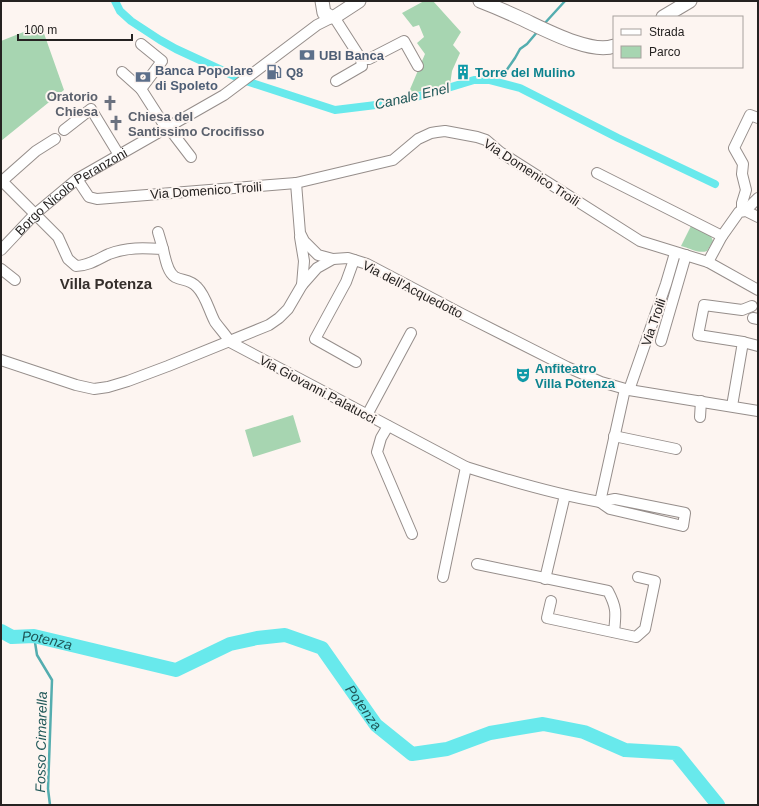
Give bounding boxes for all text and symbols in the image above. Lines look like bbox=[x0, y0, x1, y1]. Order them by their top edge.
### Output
scale bar bbox=[18, 16, 132, 42]
legend bbox=[613, 16, 743, 68]
text: 100 m bbox=[24, 23, 57, 37]
text: Strada bbox=[649, 25, 685, 39]
text: Parco bbox=[649, 45, 681, 59]
bank icon: UBI Banca bbox=[298, 46, 316, 64]
place label: UBI Banca bbox=[319, 48, 385, 63]
place label: Banca Popolare di Spoleto bbox=[155, 63, 253, 93]
fuel station icon: Q8 bbox=[265, 63, 283, 81]
building icon: Torre del Mulino bbox=[454, 63, 472, 81]
place label: Q8 bbox=[286, 65, 303, 80]
place label: Torre del Mulino bbox=[475, 65, 575, 80]
bank icon: Banca Popolare di Spoleto bbox=[134, 68, 152, 86]
water label: Canale Enel bbox=[373, 79, 452, 112]
place label: Oratorio Chiesa bbox=[47, 89, 99, 119]
church icon: Oratorio Chiesa bbox=[101, 94, 119, 112]
place label: Chiesa del Santissimo Crocifisso bbox=[128, 109, 265, 139]
church icon: Chiesa del Santissimo Crocifisso bbox=[107, 114, 125, 132]
street label: Via Domenico Troili bbox=[481, 136, 583, 209]
street label: Borgo Nicolò Peranzoni bbox=[12, 145, 130, 238]
street label: Via Domenico Troili bbox=[150, 179, 262, 202]
street label: Via dell'Acquedotto bbox=[360, 258, 465, 321]
district label: Villa Potenza bbox=[60, 275, 153, 292]
street label: Via Troili bbox=[638, 296, 669, 348]
street label: Via Giovanni Palatucci bbox=[257, 352, 379, 427]
place label: Anfiteatro Villa Potenza bbox=[535, 361, 616, 391]
theatre icon: Anfiteatro Villa Potenza bbox=[514, 366, 532, 384]
water label: Potenza bbox=[21, 628, 74, 653]
water label: Potenza bbox=[342, 682, 384, 734]
water label: Fosso Cimarella bbox=[32, 691, 50, 793]

